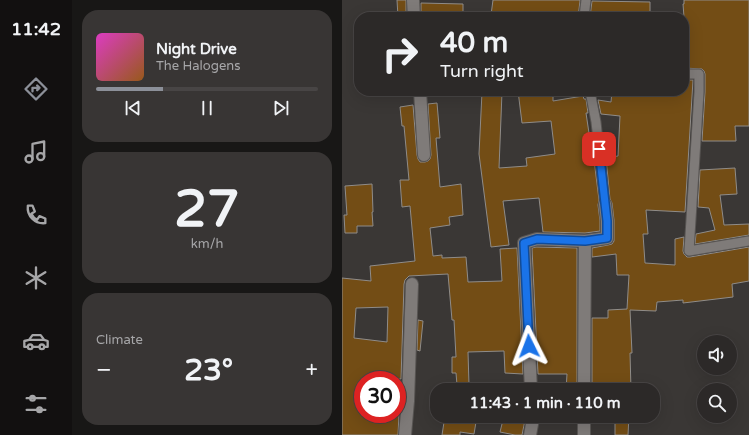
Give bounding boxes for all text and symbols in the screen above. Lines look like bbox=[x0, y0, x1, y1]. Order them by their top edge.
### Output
text: 11:42 bbox=[11, 18, 61, 40]
text: 40 m bbox=[440, 26, 508, 60]
icon: right bbox=[374, 28, 426, 80]
text: Night Drive bbox=[156, 40, 237, 58]
text: The Halogens bbox=[156, 58, 240, 74]
text: Turn right bbox=[440, 60, 524, 82]
icon: directions bbox=[22, 75, 50, 103]
icon: previous bbox=[122, 97, 144, 119]
icon: pause bbox=[196, 97, 218, 119]
icon: next bbox=[270, 97, 292, 119]
pin bbox=[582, 132, 616, 166]
icon: music bbox=[22, 138, 50, 166]
icon: arrive bbox=[588, 138, 610, 160]
text: 27 bbox=[174, 178, 240, 241]
icon: phone bbox=[22, 201, 50, 229]
text: km/h bbox=[191, 236, 223, 252]
icon: climate bbox=[22, 264, 50, 292]
position arrow bbox=[508, 325, 550, 367]
icon: car bbox=[22, 327, 50, 355]
text: Climate bbox=[96, 332, 143, 348]
map controls bbox=[697, 335, 737, 423]
button: sound bbox=[697, 335, 737, 375]
text: 23° bbox=[184, 352, 233, 389]
text: − bbox=[96, 357, 112, 383]
text: + bbox=[306, 357, 318, 383]
speed limit sign: 30 bbox=[354, 371, 406, 423]
button: search bbox=[697, 383, 737, 423]
icon: filters bbox=[22, 390, 50, 418]
text: 11:43 · 1 min · 110 m bbox=[470, 394, 620, 412]

